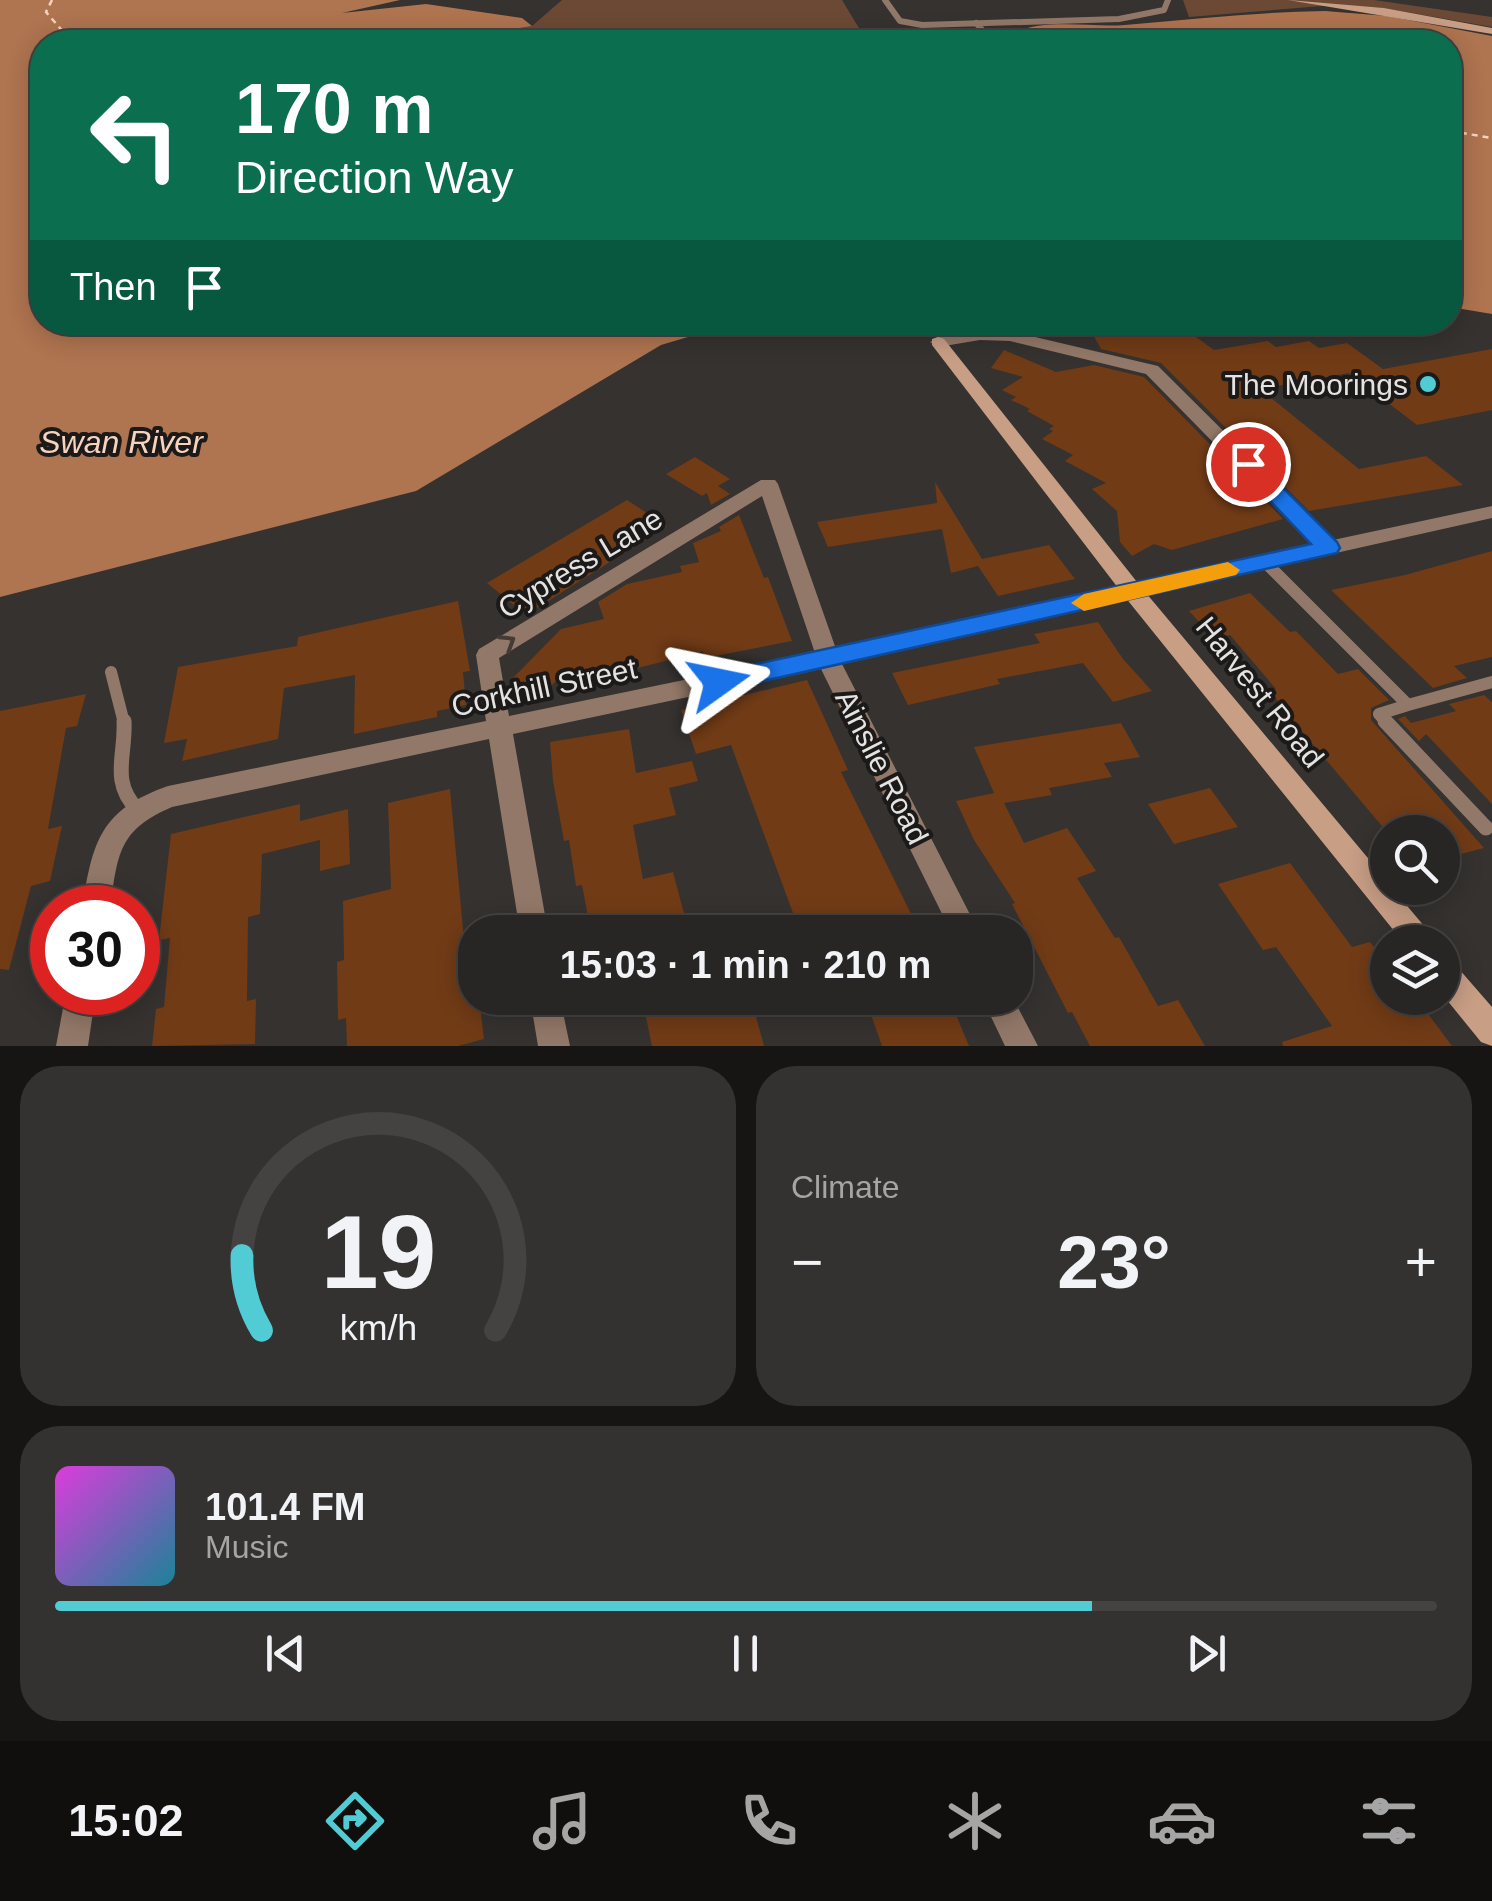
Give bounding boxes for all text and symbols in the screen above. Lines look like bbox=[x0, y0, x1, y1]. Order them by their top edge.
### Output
icon: left bbox=[70, 70, 200, 200]
text: 170 m bbox=[235, 70, 433, 148]
text: Direction Way bbox=[235, 152, 513, 203]
icon: arrive bbox=[177, 260, 232, 315]
text: Then bbox=[70, 266, 157, 308]
place label: The Moorings bbox=[1225, 368, 1408, 401]
marker: The Moorings bbox=[1417, 373, 1439, 395]
pin bbox=[1206, 422, 1291, 507]
water label: Swan River bbox=[39, 424, 204, 460]
icon: arrive bbox=[1221, 437, 1276, 492]
street label: Cypress Lane bbox=[492, 501, 668, 625]
street label: Harvest Road bbox=[1189, 610, 1331, 774]
position arrow bbox=[667, 630, 771, 734]
one-way arrow bbox=[497, 636, 515, 655]
street label: Corkhill Street bbox=[448, 651, 640, 723]
street label: Ainslie Road bbox=[829, 684, 935, 850]
map controls bbox=[1370, 815, 1460, 1015]
button: search bbox=[1370, 815, 1460, 905]
speed limit sign: 30 bbox=[30, 885, 160, 1015]
button: layers bbox=[1370, 925, 1460, 1015]
text: 15:03 · 1 min · 210 m bbox=[560, 944, 931, 986]
text: Climate bbox=[791, 1169, 899, 1205]
text: 19 bbox=[320, 1194, 436, 1310]
text: 23° bbox=[1057, 1220, 1171, 1304]
text: − bbox=[791, 1231, 823, 1293]
text: + bbox=[1405, 1231, 1437, 1293]
text: km/h bbox=[339, 1308, 417, 1348]
text: 101.4 FM bbox=[205, 1486, 366, 1528]
text: Music bbox=[205, 1529, 289, 1565]
icon: previous bbox=[258, 1626, 313, 1681]
icon: pause bbox=[718, 1626, 773, 1681]
icon: next bbox=[1179, 1626, 1234, 1681]
icon: directions bbox=[320, 1786, 390, 1856]
icon: music bbox=[527, 1786, 597, 1856]
icon: phone bbox=[734, 1786, 804, 1856]
icon: climate bbox=[940, 1786, 1010, 1856]
icon: car bbox=[1147, 1786, 1217, 1856]
icon: filters bbox=[1354, 1786, 1424, 1856]
text: 15:02 bbox=[68, 1795, 183, 1846]

